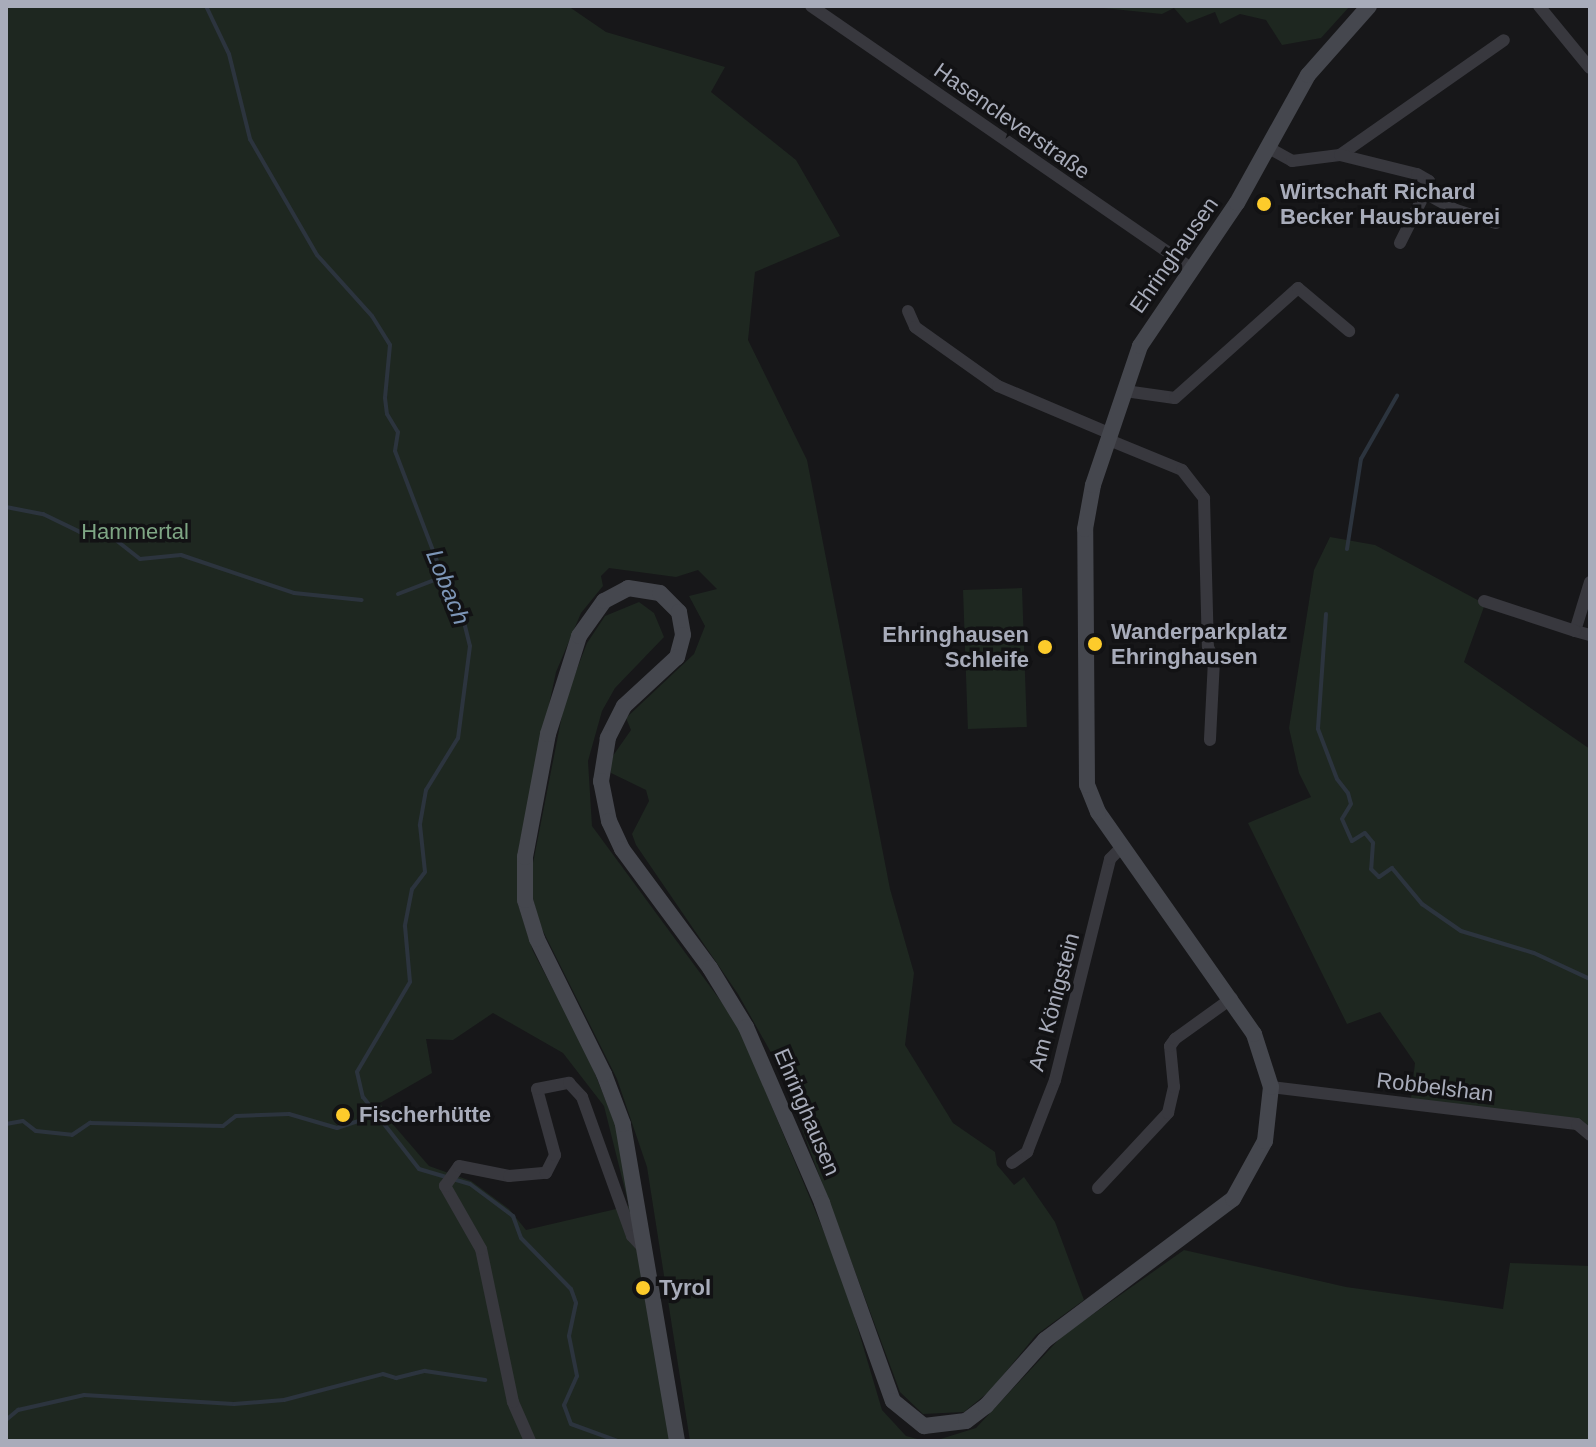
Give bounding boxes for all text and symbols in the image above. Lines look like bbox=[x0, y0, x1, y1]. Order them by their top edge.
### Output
street label: Hasencleverstraße bbox=[929, 57, 1095, 185]
place label: Wirtschaft Richard Becker Hausbrauerei bbox=[1280, 178, 1500, 230]
street label: Ehringhausen bbox=[1124, 192, 1224, 318]
marker: Wirtschaft Richard Becker Hausbrauerei bbox=[1255, 195, 1273, 213]
park label: Hammertal bbox=[81, 519, 189, 545]
water label: Lobach bbox=[420, 545, 476, 629]
place label: Wanderparkplatz Ehringhausen bbox=[1111, 618, 1287, 670]
place label: Ehringhausen Schleife bbox=[882, 621, 1029, 672]
marker: Wanderparkplatz Ehringhausen bbox=[1086, 635, 1104, 653]
marker: Ehringhausen Schleife bbox=[1036, 638, 1054, 656]
street label: Am Königstein bbox=[1023, 930, 1085, 1074]
street label: Ehringhausen bbox=[768, 1044, 846, 1180]
street label: Robbelshan bbox=[1375, 1067, 1495, 1107]
place label: Fischerhütte bbox=[359, 1102, 491, 1128]
marker: Fischerhütte bbox=[334, 1106, 352, 1124]
place label: Tyrol bbox=[659, 1275, 711, 1301]
marker: Tyrol bbox=[634, 1279, 652, 1297]

